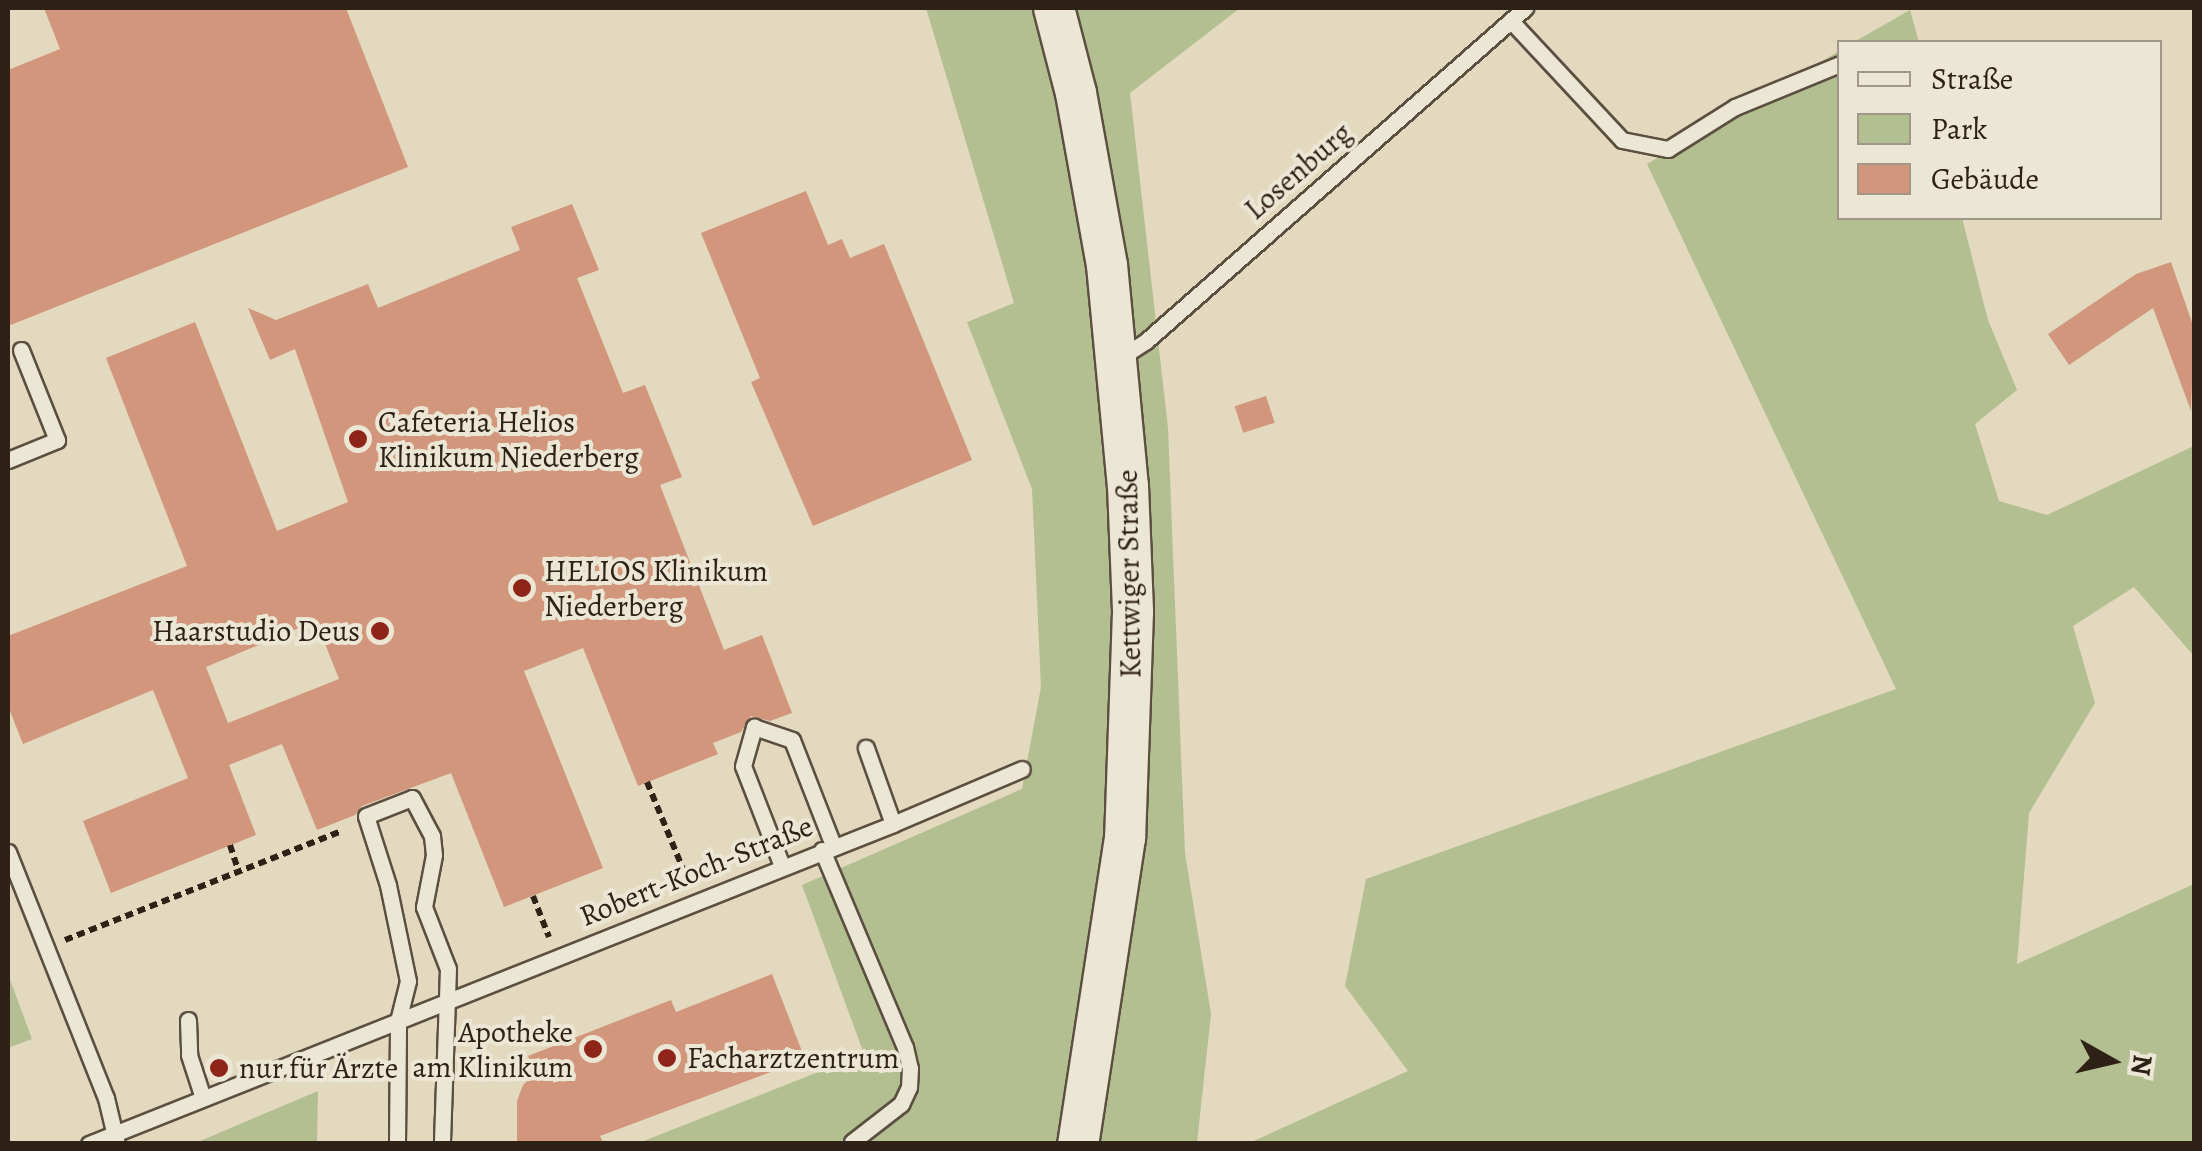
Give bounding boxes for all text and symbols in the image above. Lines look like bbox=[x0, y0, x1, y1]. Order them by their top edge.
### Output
legend bbox=[1837, 40, 2162, 220]
text: Straße bbox=[1931, 59, 2013, 99]
text: Park bbox=[1931, 109, 1987, 149]
street label: Losenburg bbox=[1237, 115, 1359, 227]
text: Gebäude bbox=[1931, 159, 2039, 199]
place label: Cafeteria Helios Klinikum Niederberg bbox=[378, 404, 639, 474]
marker: Cafeteria Helios Klinikum Niederberg bbox=[347, 428, 369, 450]
street label: Kettwiger Straße bbox=[1109, 469, 1149, 679]
place label: HELIOS Klinikum Niederberg bbox=[544, 553, 768, 624]
marker: HELIOS Klinikum Niederberg bbox=[509, 575, 535, 601]
place label: Haarstudio Deus bbox=[152, 613, 360, 649]
marker: Haarstudio Deus bbox=[369, 620, 391, 642]
street label: Robert-Koch-Straße bbox=[574, 808, 818, 934]
north arrow bbox=[2062, 1011, 2162, 1111]
place label: Apotheke am Klinikum bbox=[413, 1014, 573, 1084]
marker: Apotheke am Klinikum bbox=[582, 1038, 604, 1060]
place label: Facharztzentrum bbox=[687, 1040, 899, 1076]
marker: Facharztzentrum bbox=[656, 1047, 678, 1069]
place label: nur für Ärzte bbox=[239, 1050, 398, 1086]
text: N bbox=[2121, 1052, 2162, 1078]
marker: nur für Ärzte bbox=[208, 1057, 230, 1079]

